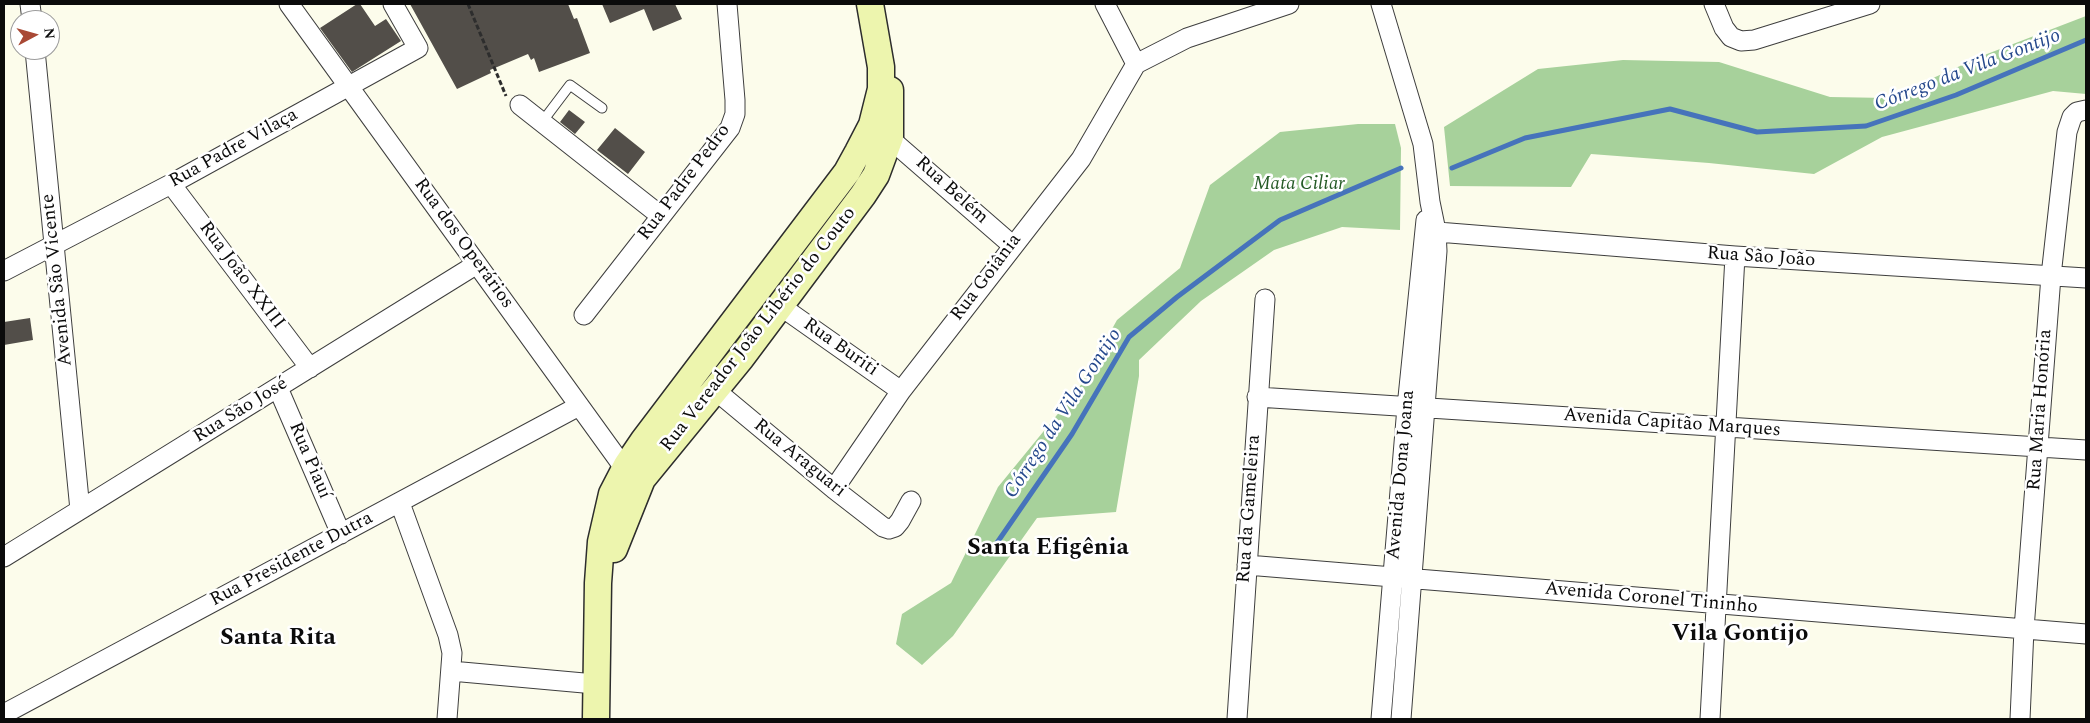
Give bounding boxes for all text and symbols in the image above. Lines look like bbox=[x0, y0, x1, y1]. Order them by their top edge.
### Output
north arrow bbox=[10, 10, 60, 60]
water label: Córrego da Vila Gontijo bbox=[1871, 24, 2065, 118]
text: N bbox=[38, 27, 60, 40]
street label: Rua Padre Vilaça bbox=[166, 104, 302, 194]
street label: Rua Padre Pedro bbox=[634, 120, 736, 246]
street label: Rua Belém bbox=[910, 152, 992, 230]
street label: Rua dos Operários bbox=[408, 174, 518, 314]
park label: Mata Ciliar bbox=[1253, 174, 1345, 196]
street label: Avenida São Vicente bbox=[38, 193, 78, 367]
street label: Rua Vereador João Libério do Couto bbox=[656, 203, 862, 457]
street label: Rua João XXIII bbox=[193, 218, 289, 334]
street label: Rua Goiânia bbox=[947, 230, 1027, 326]
street label: Rua São João bbox=[1706, 243, 1816, 273]
street label: Rua Buriti bbox=[798, 314, 882, 382]
water label: Córrego da Vila Gontijo bbox=[1000, 325, 1128, 503]
street label: Rua Maria Honória bbox=[2024, 328, 2058, 492]
street label: Rua São José bbox=[190, 373, 292, 449]
street label: Avenida Dona Joana bbox=[1383, 389, 1421, 561]
street label: Avenida Capitão Marques bbox=[1563, 405, 1781, 443]
street label: Rua Araguari bbox=[748, 415, 850, 503]
street label: Rua Piauí bbox=[283, 419, 335, 503]
street label: Rua da Gameleira bbox=[1233, 434, 1267, 584]
street label: Rua Presidente Dutra bbox=[207, 507, 377, 613]
district label: Santa Efigênia bbox=[967, 535, 1129, 563]
street label: Avenida Coronel Tininho bbox=[1543, 578, 1759, 620]
district label: Vila Gontijo bbox=[1672, 621, 1808, 649]
district label: Santa Rita bbox=[220, 625, 336, 653]

